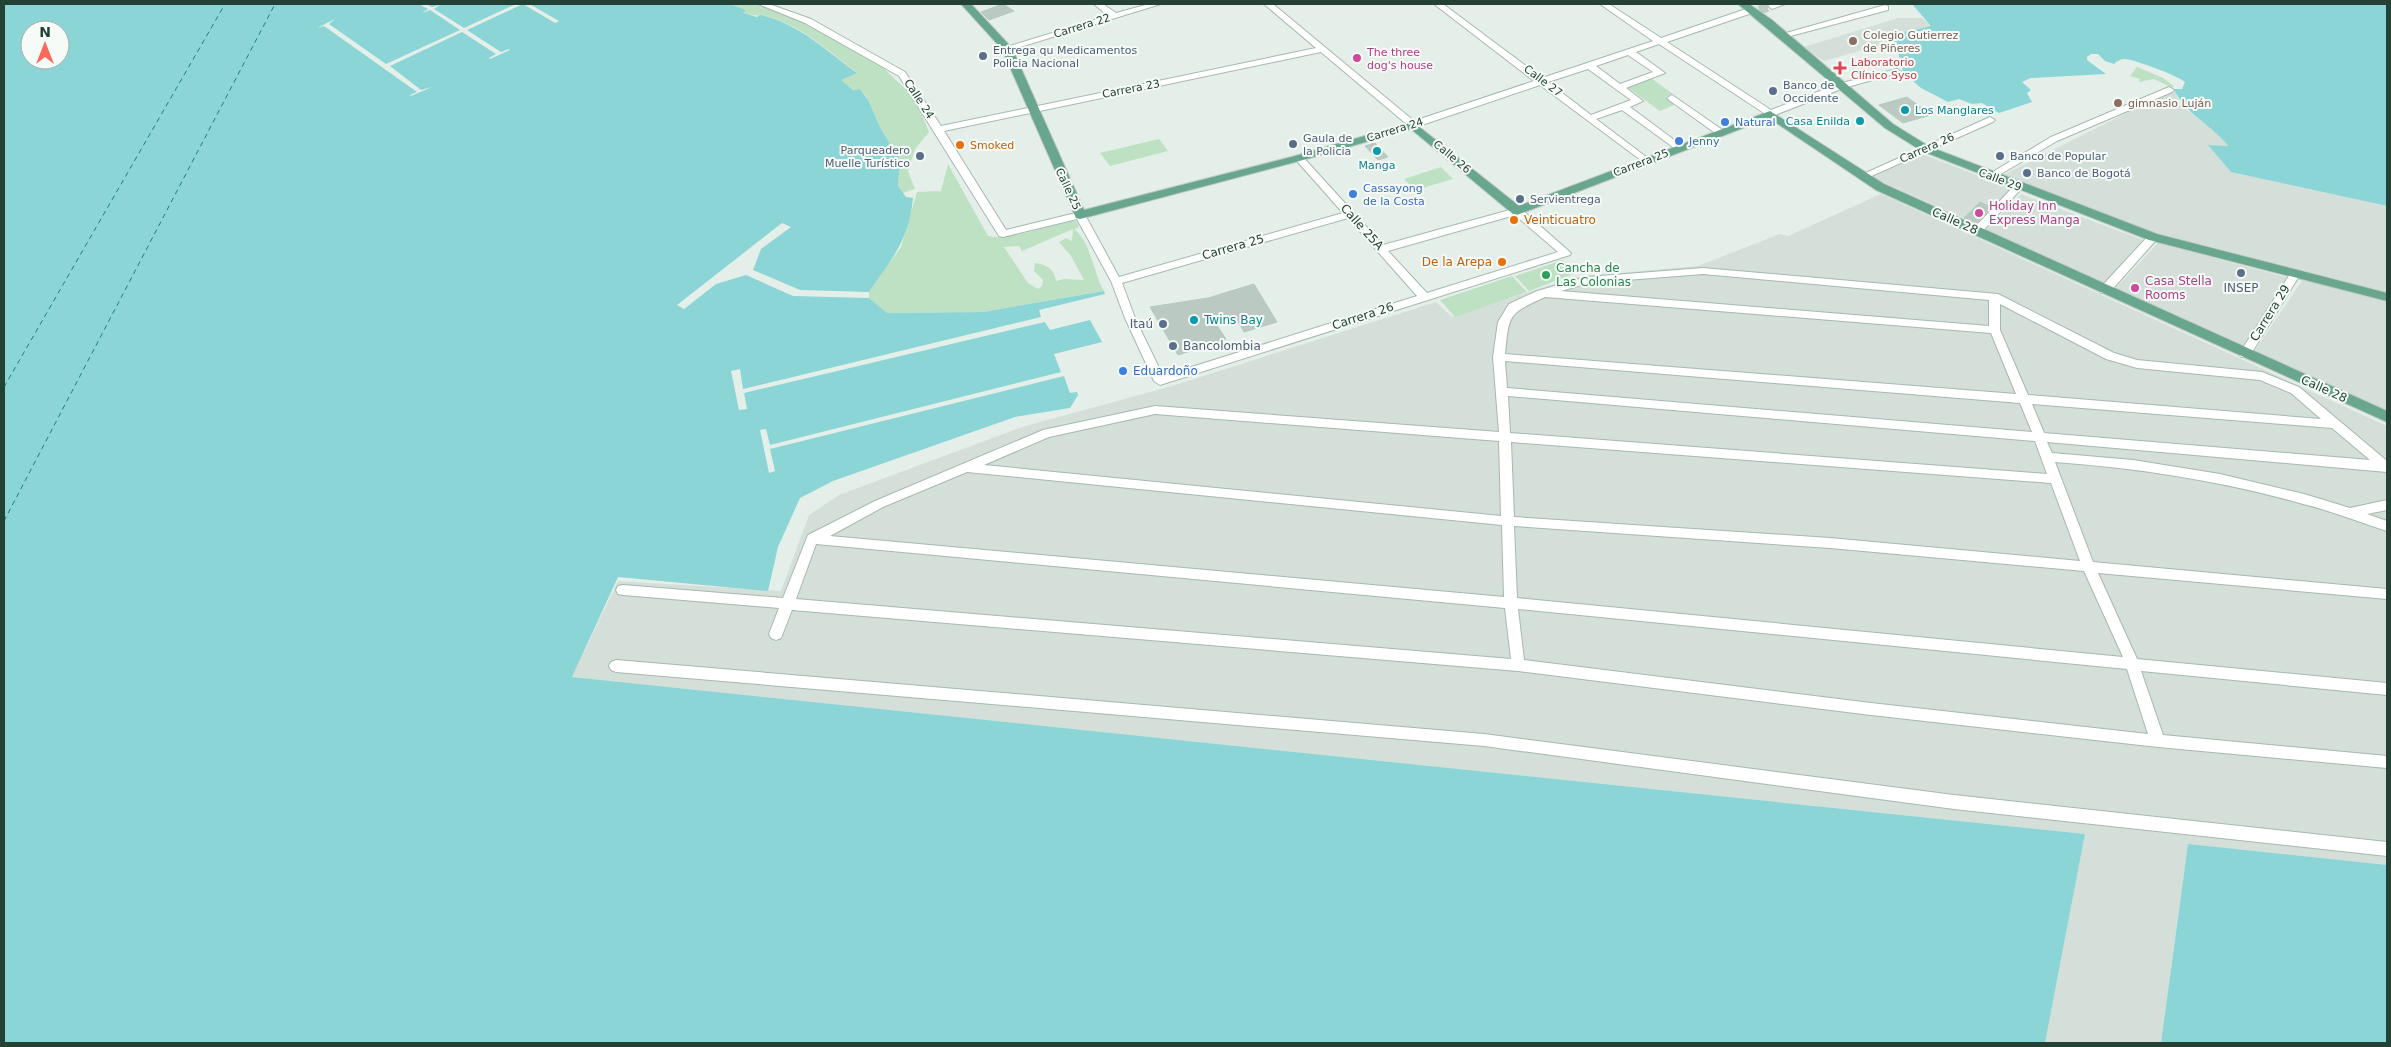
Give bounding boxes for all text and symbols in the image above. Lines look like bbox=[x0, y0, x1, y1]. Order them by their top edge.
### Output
street label: Carrera 22 bbox=[1052, 11, 1112, 41]
north arrow bbox=[20, 20, 70, 70]
text: N bbox=[39, 24, 51, 40]
place label: Colegio Gutierrez de Piñeres bbox=[1863, 29, 1959, 55]
marker: Colegio Gutierrez de Piñeres bbox=[1847, 35, 1859, 47]
place label: Entrega qu Medicamentos Policia Nacional bbox=[993, 44, 1138, 70]
place label: The three dog's house bbox=[1366, 46, 1433, 72]
marker: Entrega qu Medicamentos Policia Nacional bbox=[977, 50, 989, 62]
marker: The three dog's house bbox=[1351, 52, 1363, 64]
place label: Laboratorio Clínico Syso bbox=[1851, 56, 1917, 82]
marker: Laboratorio Clínico Syso bbox=[1833, 61, 1847, 75]
street label: Calle 27 bbox=[1521, 62, 1565, 100]
street label: Calle 24 bbox=[901, 77, 937, 121]
street label: Carrera 23 bbox=[1101, 77, 1161, 101]
place label: Banco de Occidente bbox=[1783, 79, 1839, 105]
marker: Banco de Occidente bbox=[1767, 85, 1779, 97]
marker: gimnasio Luján bbox=[2112, 97, 2124, 109]
place label: gimnasio Luján bbox=[2128, 97, 2211, 110]
marker: Los Manglares bbox=[1899, 104, 1911, 116]
place label: Los Manglares bbox=[1915, 104, 1994, 117]
street label: Carrera 24 bbox=[1365, 115, 1425, 145]
place label: Casa Enilda bbox=[1786, 115, 1850, 128]
marker: Casa Enilda bbox=[1854, 115, 1866, 127]
marker: Natural bbox=[1719, 116, 1731, 128]
place label: Natural bbox=[1735, 116, 1776, 129]
street label: Carrera 26 bbox=[1898, 130, 1956, 166]
place label: Gaula de la Policia bbox=[1303, 132, 1353, 158]
marker: Jenny bbox=[1673, 135, 1685, 147]
place label: Jenny bbox=[1688, 135, 1720, 148]
marker: Gaula de la Policia bbox=[1287, 138, 1299, 150]
street label: Calle 26 bbox=[1431, 138, 1473, 176]
marker: Smoked bbox=[954, 139, 966, 151]
place label: Smoked bbox=[970, 139, 1014, 152]
place label: Parqueadero Muelle Turístico bbox=[825, 144, 910, 170]
marker: Manga bbox=[1371, 145, 1383, 157]
street label: Carrera 25 bbox=[1611, 146, 1671, 180]
marker: Parqueadero Muelle Turístico bbox=[914, 150, 926, 162]
marker: Banco de Popular bbox=[1994, 150, 2006, 162]
place label: Banco de Popular bbox=[2010, 150, 2107, 163]
place label: Manga bbox=[1359, 159, 1395, 172]
street label: Calle 25 bbox=[1053, 166, 1083, 212]
street label: Calle 29 bbox=[1977, 166, 2023, 194]
marker: Banco de Bogotá bbox=[2021, 167, 2033, 179]
place label: Banco de Bogotá bbox=[2037, 167, 2131, 180]
place label: Cassayong de la Costa bbox=[1363, 182, 1425, 208]
marker: Cassayong de la Costa bbox=[1347, 188, 1359, 200]
marker: Servientrega bbox=[1514, 193, 1526, 205]
place label: Servientrega bbox=[1530, 193, 1601, 206]
place label: Holiday Inn Express Manga bbox=[1989, 199, 2080, 227]
street label: Calle 25A bbox=[1338, 201, 1387, 253]
street label: Calle 28 bbox=[1930, 205, 1980, 237]
marker: Holiday Inn Express Manga bbox=[1973, 207, 1985, 219]
place label: Veinticuatro bbox=[1524, 213, 1596, 227]
marker: Veinticuatro bbox=[1508, 214, 1520, 226]
street label: Carrera 25 bbox=[1200, 231, 1266, 263]
place label: De la Arepa bbox=[1422, 255, 1492, 269]
marker: De la Arepa bbox=[1496, 256, 1508, 268]
place label: Cancha de Las Colonias bbox=[1556, 261, 1631, 289]
marker: INSEP bbox=[2235, 267, 2247, 279]
marker: Cancha de Las Colonias bbox=[1540, 269, 1552, 281]
place label: Casa Stella Rooms bbox=[2145, 274, 2212, 302]
place label: INSEP bbox=[2224, 281, 2258, 295]
marker: Casa Stella Rooms bbox=[2129, 282, 2141, 294]
street label: Carrera 29 bbox=[2247, 282, 2293, 344]
street label: Carrera 26 bbox=[1330, 299, 1396, 333]
place label: Twins Bay bbox=[1203, 313, 1263, 327]
marker: Twins Bay bbox=[1188, 314, 1200, 326]
place label: Itaú bbox=[1130, 317, 1153, 331]
marker: Itaú bbox=[1157, 318, 1169, 330]
place label: Bancolombia bbox=[1183, 339, 1261, 353]
marker: Bancolombia bbox=[1167, 340, 1179, 352]
place label: Eduardoño bbox=[1133, 364, 1198, 378]
marker: Eduardoño bbox=[1117, 365, 1129, 377]
street label: Calle 28 bbox=[2299, 373, 2349, 405]

